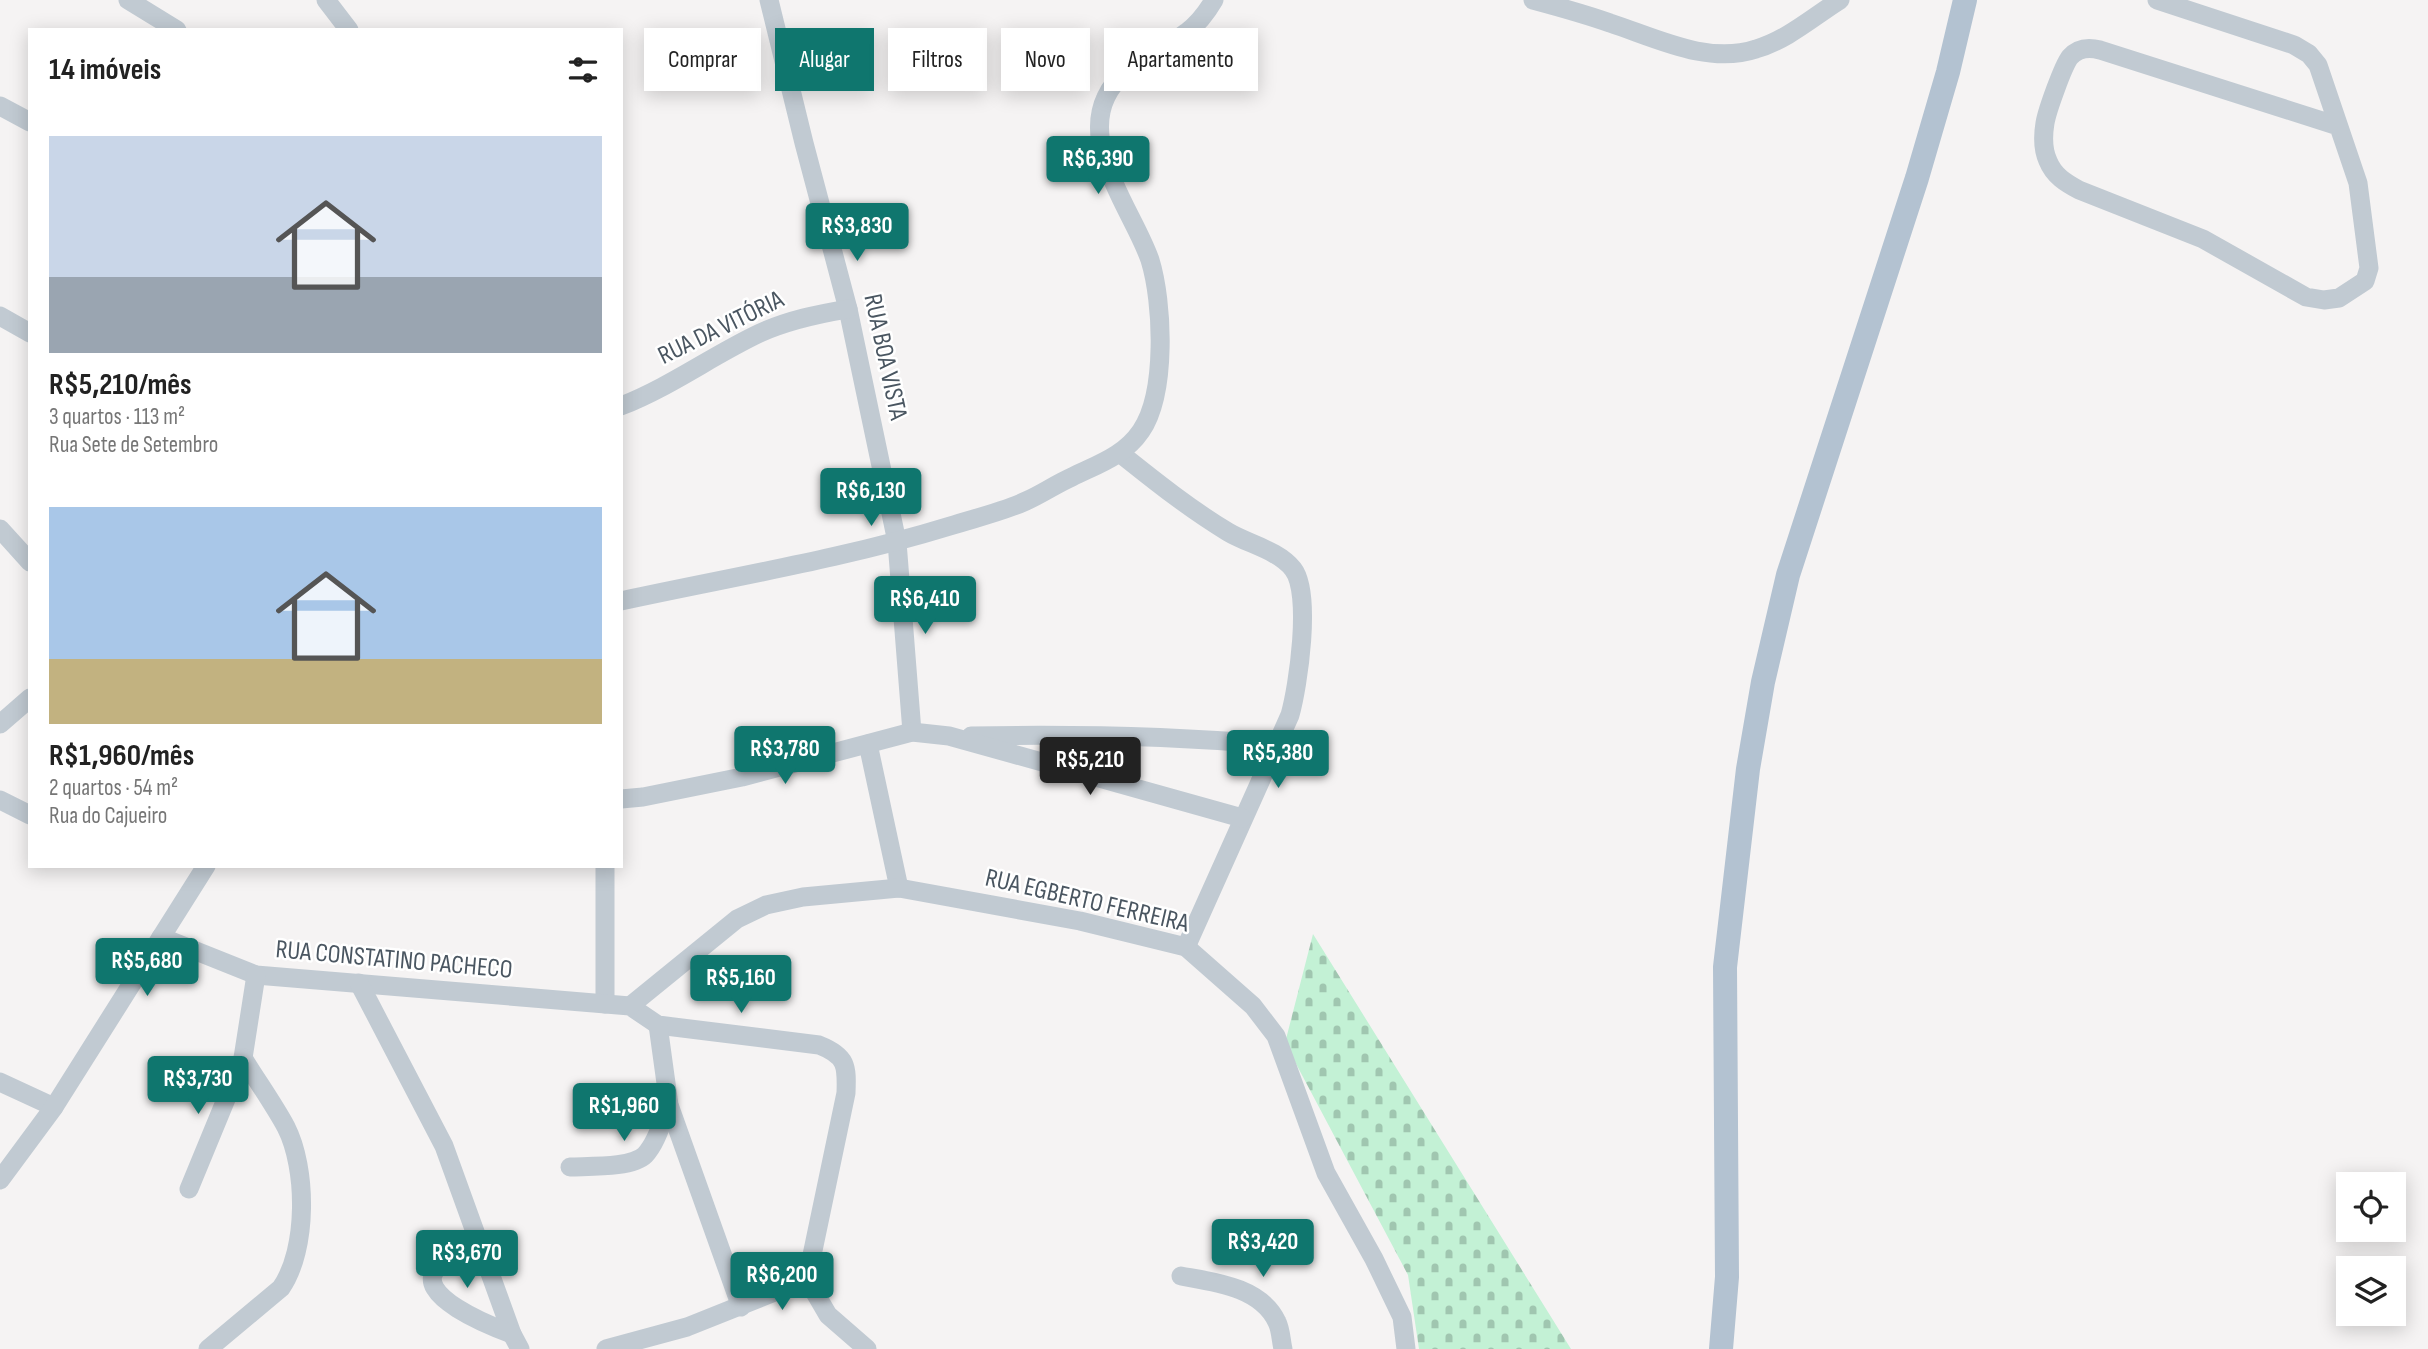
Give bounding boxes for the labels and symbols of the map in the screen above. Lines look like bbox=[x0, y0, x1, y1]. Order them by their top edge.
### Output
pin: R$6,390 bbox=[1033, 136, 1163, 196]
pin: R$3,830 bbox=[792, 204, 922, 263]
street label: RUA DA VITÓRIA bbox=[653, 284, 790, 372]
street label: RUA BOA VISTA bbox=[857, 291, 914, 424]
pin: R$6,130 bbox=[806, 468, 936, 528]
pin: R$6,410 bbox=[860, 576, 990, 636]
pin: R$3,780 bbox=[720, 726, 850, 786]
pin: R$5,380 bbox=[1213, 730, 1343, 790]
pin: R$5,210 bbox=[1025, 738, 1155, 797]
street label: RUA EGBERTO FERREIRA bbox=[982, 862, 1193, 940]
street label: RUA CONSTATINO PACHECO bbox=[274, 934, 514, 986]
pin: R$5,680 bbox=[82, 939, 212, 998]
pin: R$5,160 bbox=[676, 956, 806, 1015]
pin: R$3,730 bbox=[133, 1056, 263, 1116]
pin: R$1,960 bbox=[559, 1084, 689, 1143]
pin: R$3,420 bbox=[1198, 1220, 1328, 1279]
pin: R$3,670 bbox=[402, 1230, 532, 1290]
pin: R$6,200 bbox=[717, 1252, 847, 1312]

